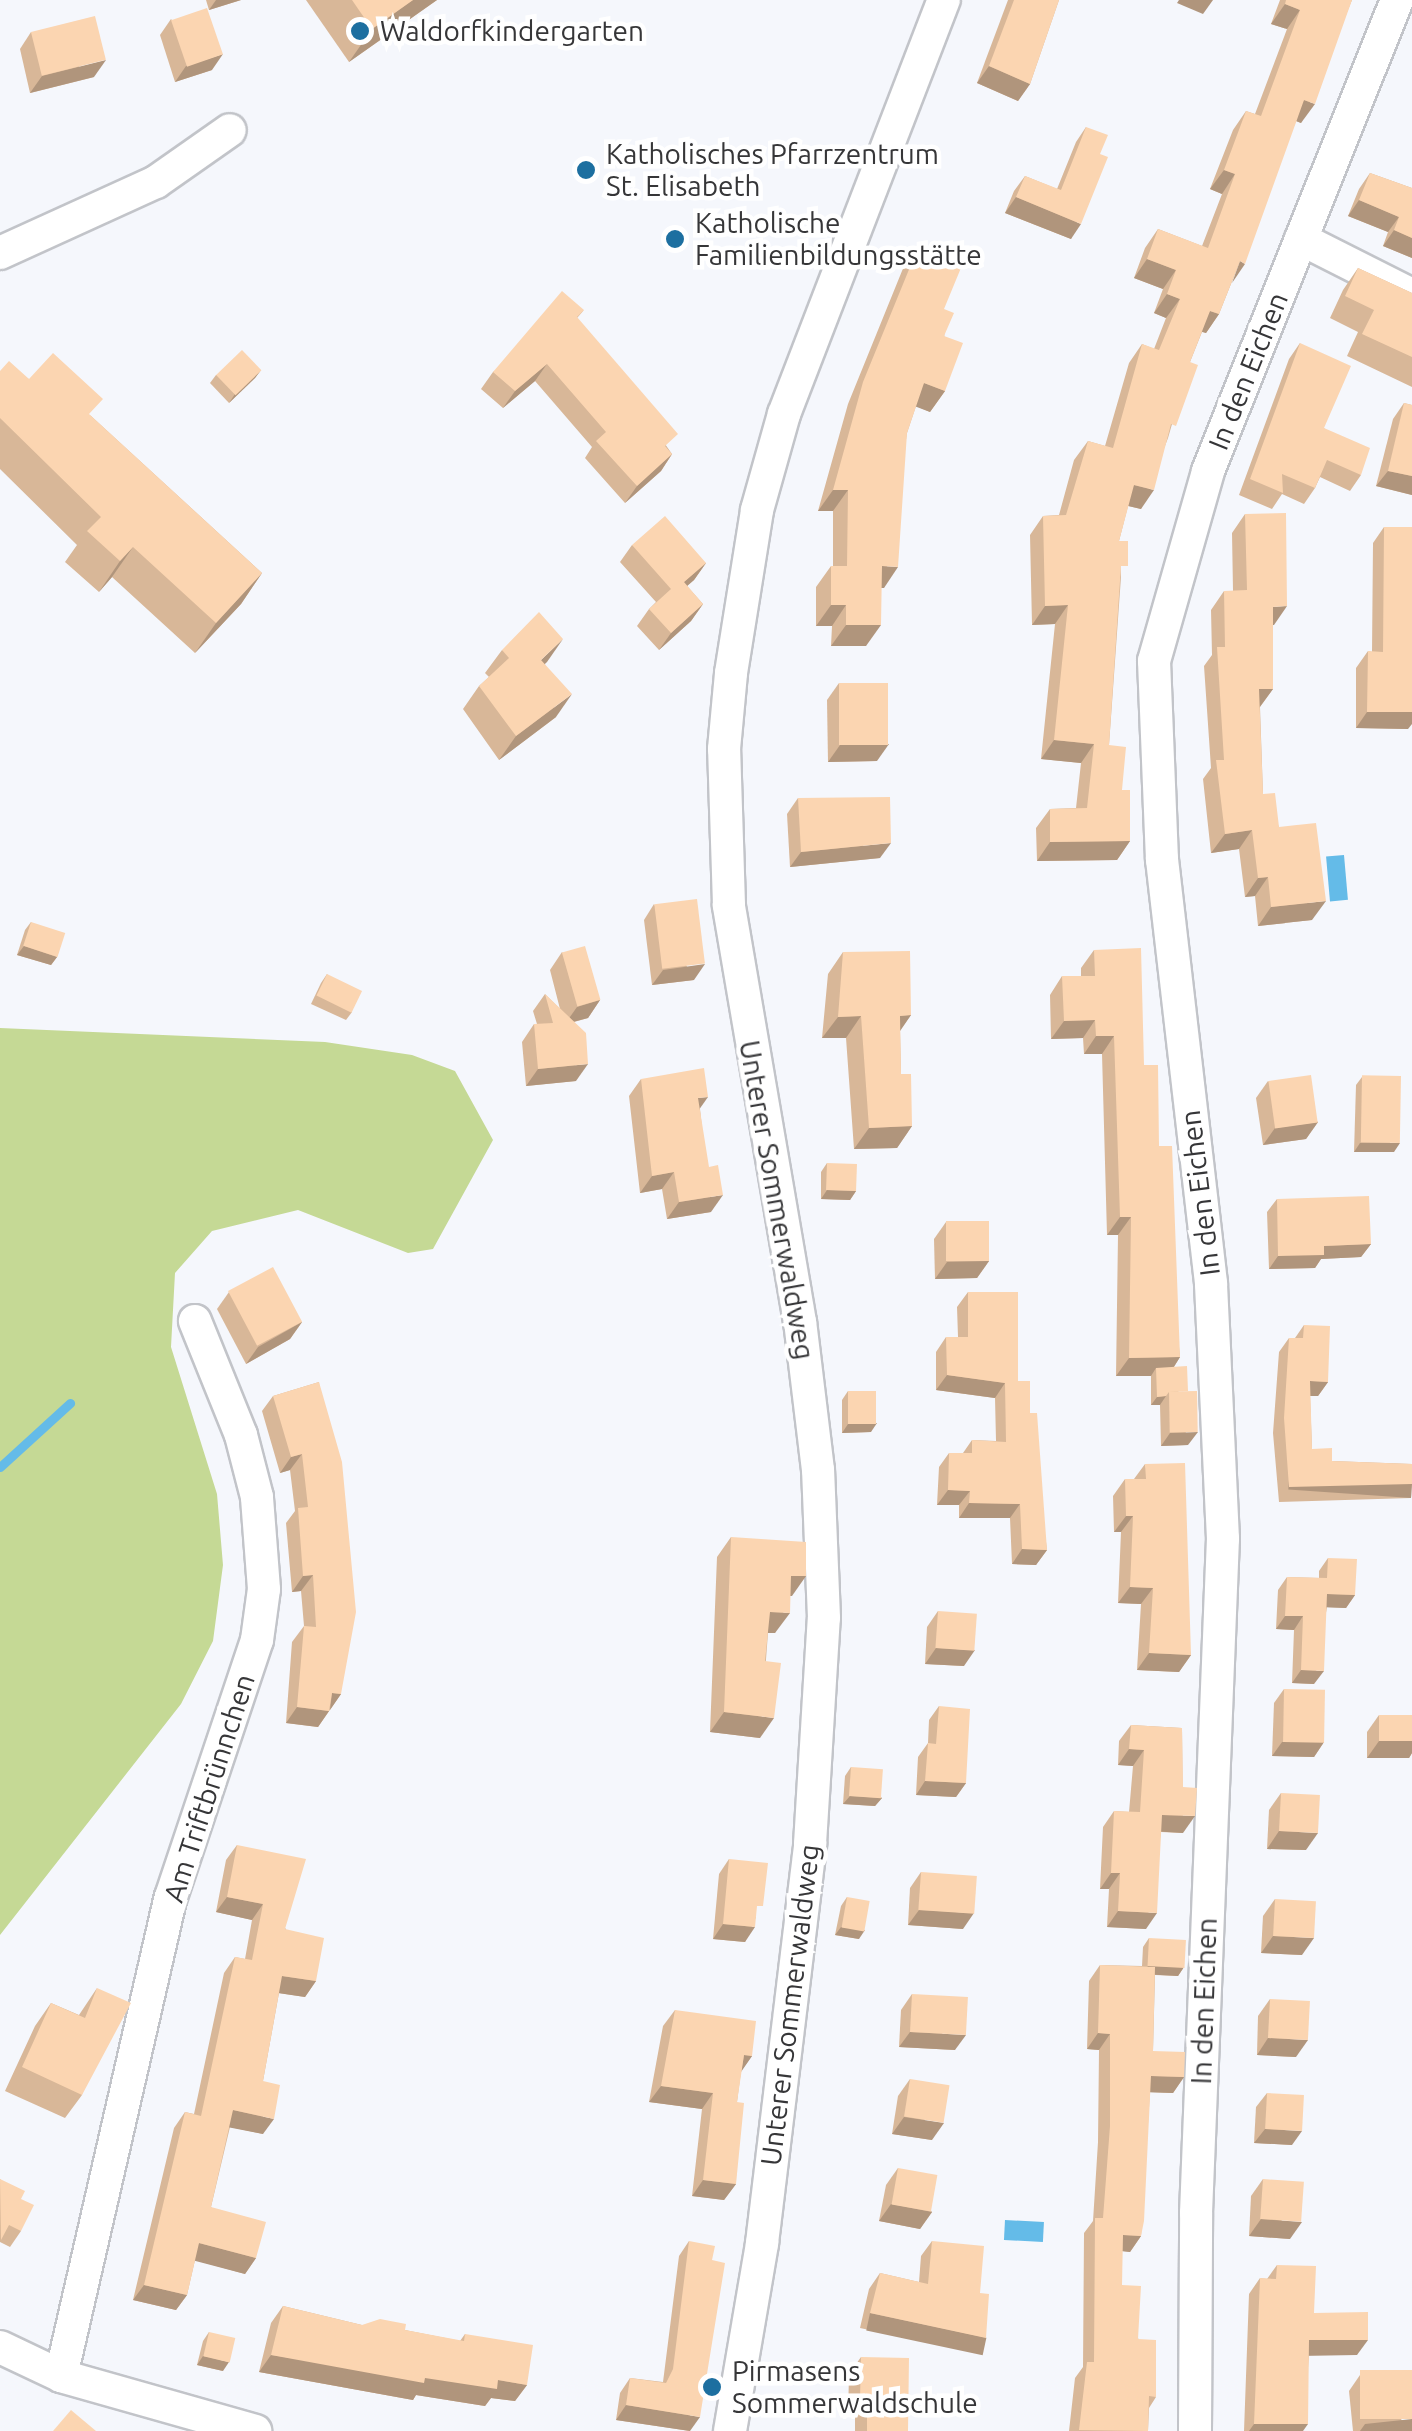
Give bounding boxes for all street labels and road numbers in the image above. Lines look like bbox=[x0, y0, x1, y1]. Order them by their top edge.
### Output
street label: In den Eichen bbox=[1201, 287, 1295, 455]
street label: Unterer Sommerwaldweg bbox=[732, 1038, 822, 1362]
street label: In den Eichen bbox=[1173, 1108, 1227, 1278]
street label: Am Triftbrünnchen bbox=[156, 1670, 262, 1906]
street label: Unterer Sommerwaldweg bbox=[754, 1842, 826, 2168]
street label: In den Eichen bbox=[1184, 1917, 1224, 2085]

